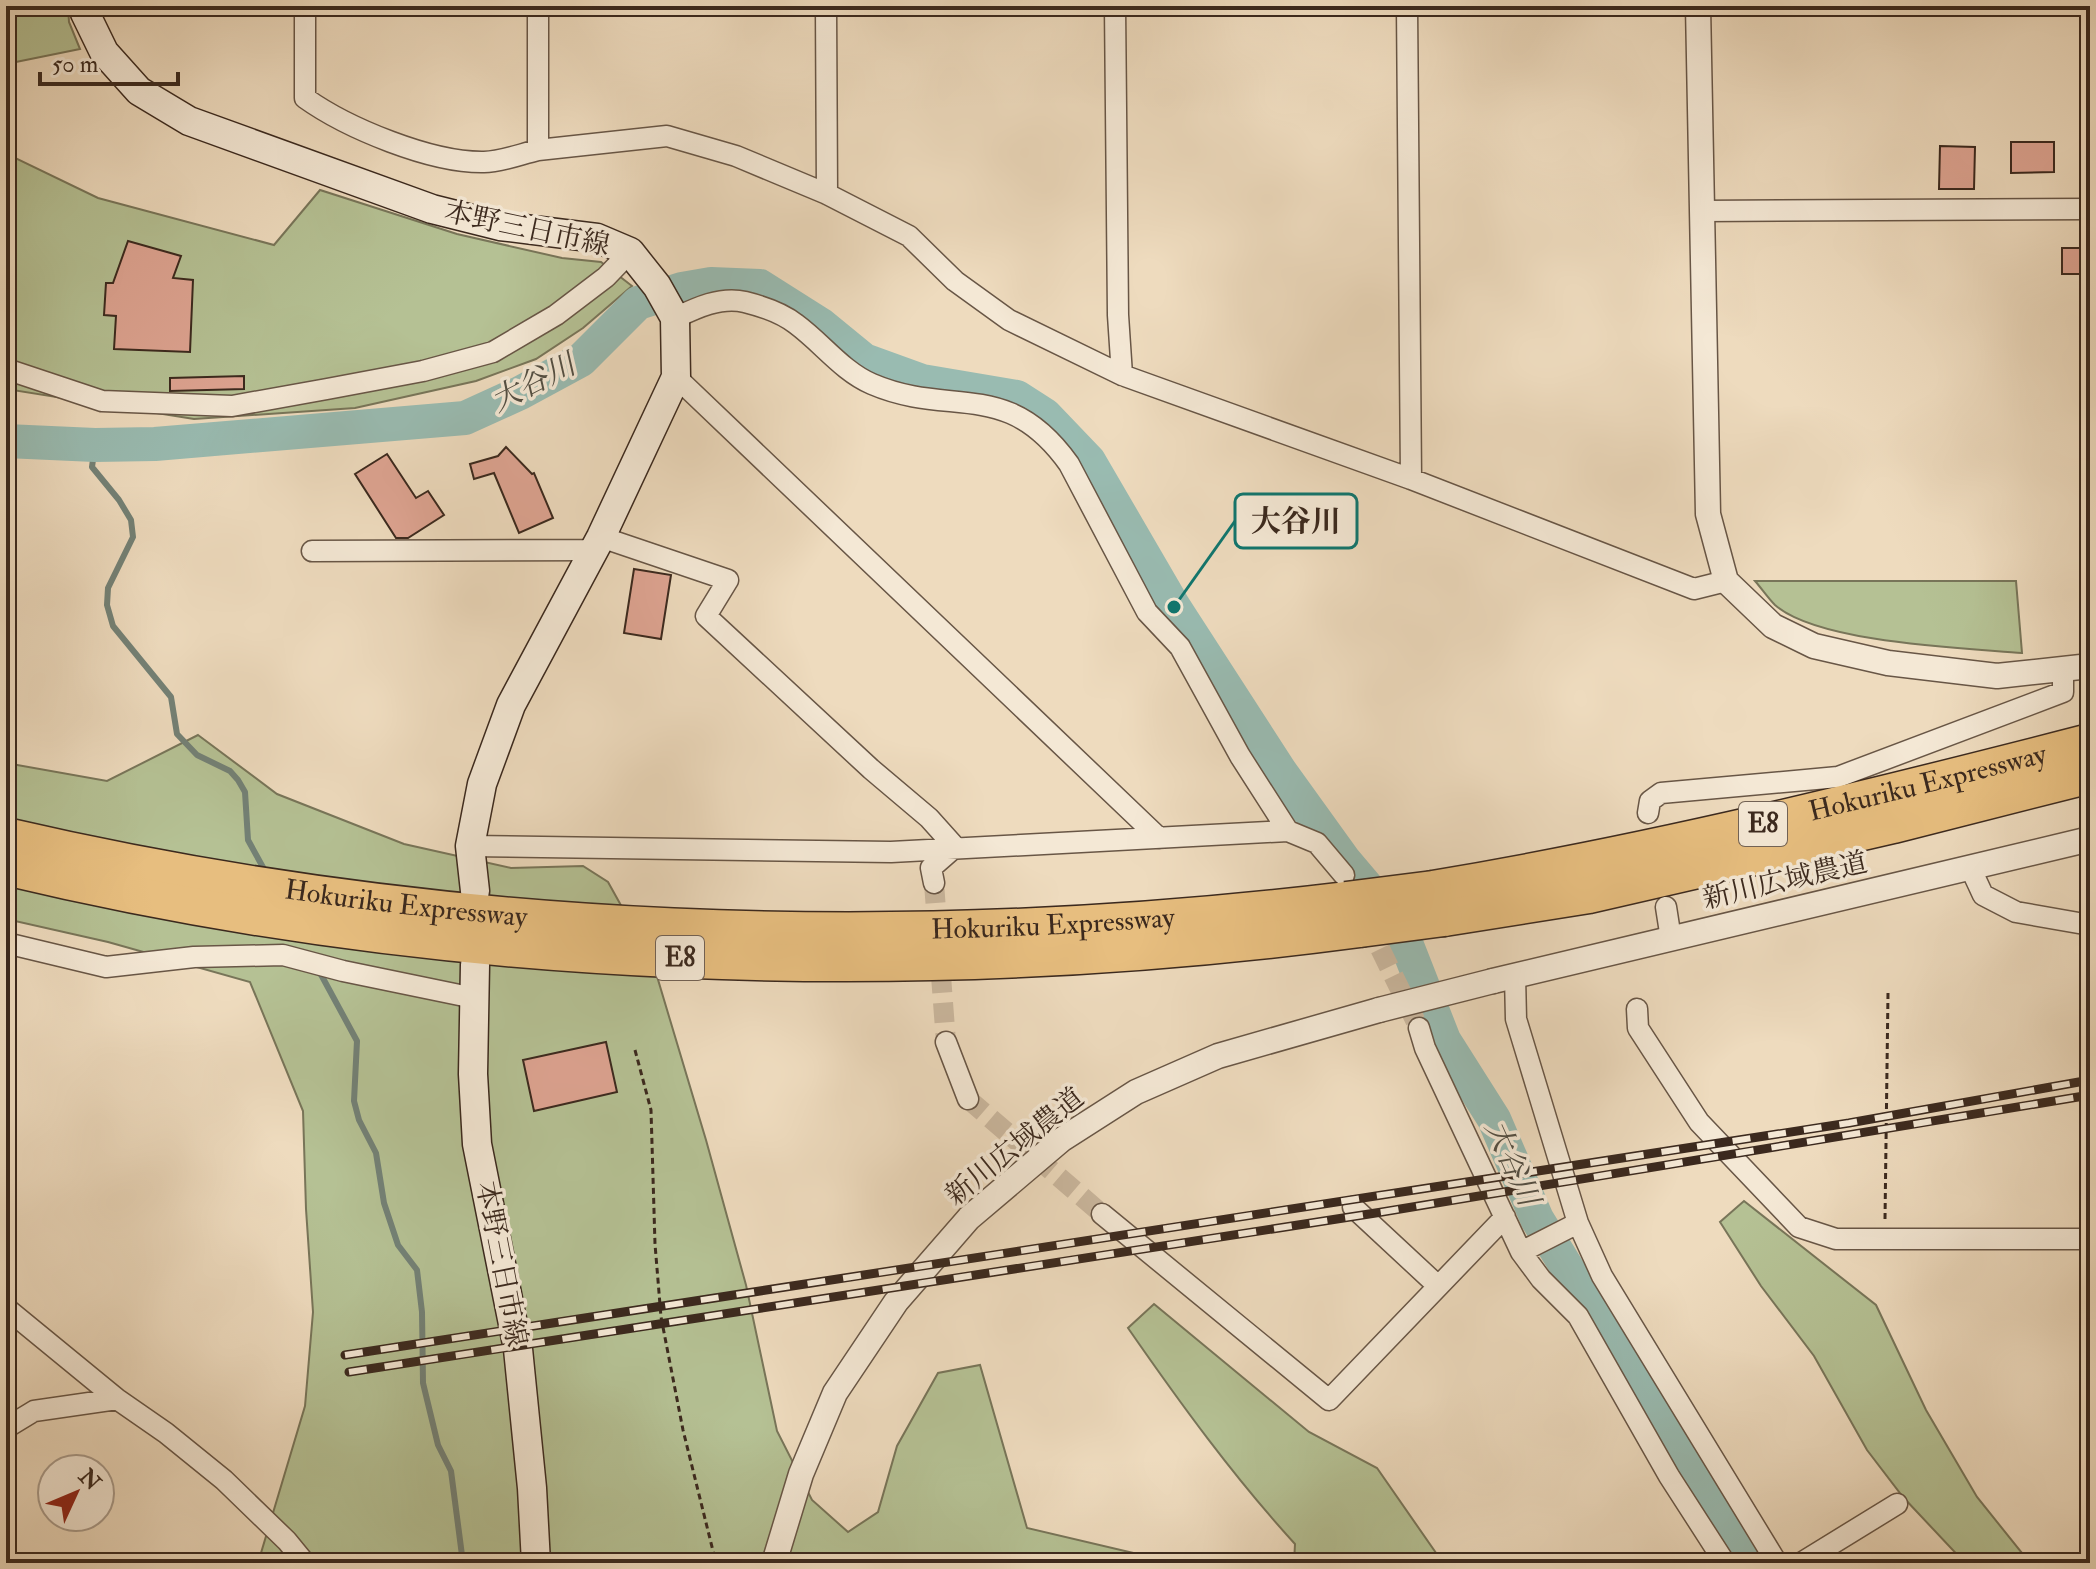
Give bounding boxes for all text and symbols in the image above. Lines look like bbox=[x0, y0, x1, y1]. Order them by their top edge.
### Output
scale bar bbox=[40, 36, 178, 86]
text: 50 m bbox=[52, 49, 99, 80]
street label: 本野三日市線 bbox=[441, 194, 613, 264]
water label: 大谷川 bbox=[485, 345, 584, 420]
callout: 大谷川 bbox=[1235, 494, 1357, 548]
text: 大谷川 bbox=[1251, 503, 1341, 540]
street label: Hokuriku Expressway bbox=[1805, 736, 2051, 829]
road number: E8 bbox=[1739, 802, 1787, 846]
street label: 新川広域農道 bbox=[1699, 845, 1871, 917]
street label: Hokuriku Expressway bbox=[282, 872, 529, 935]
street label: Hokuriku Expressway bbox=[931, 900, 1177, 947]
road number: E8 bbox=[656, 936, 704, 980]
street label: 新川広域農道 bbox=[939, 1081, 1091, 1213]
water label: 大谷川 bbox=[1477, 1114, 1548, 1214]
street label: 本野三日市線 bbox=[468, 1178, 534, 1350]
north arrow bbox=[36, 1453, 116, 1533]
text: N bbox=[72, 1462, 107, 1497]

